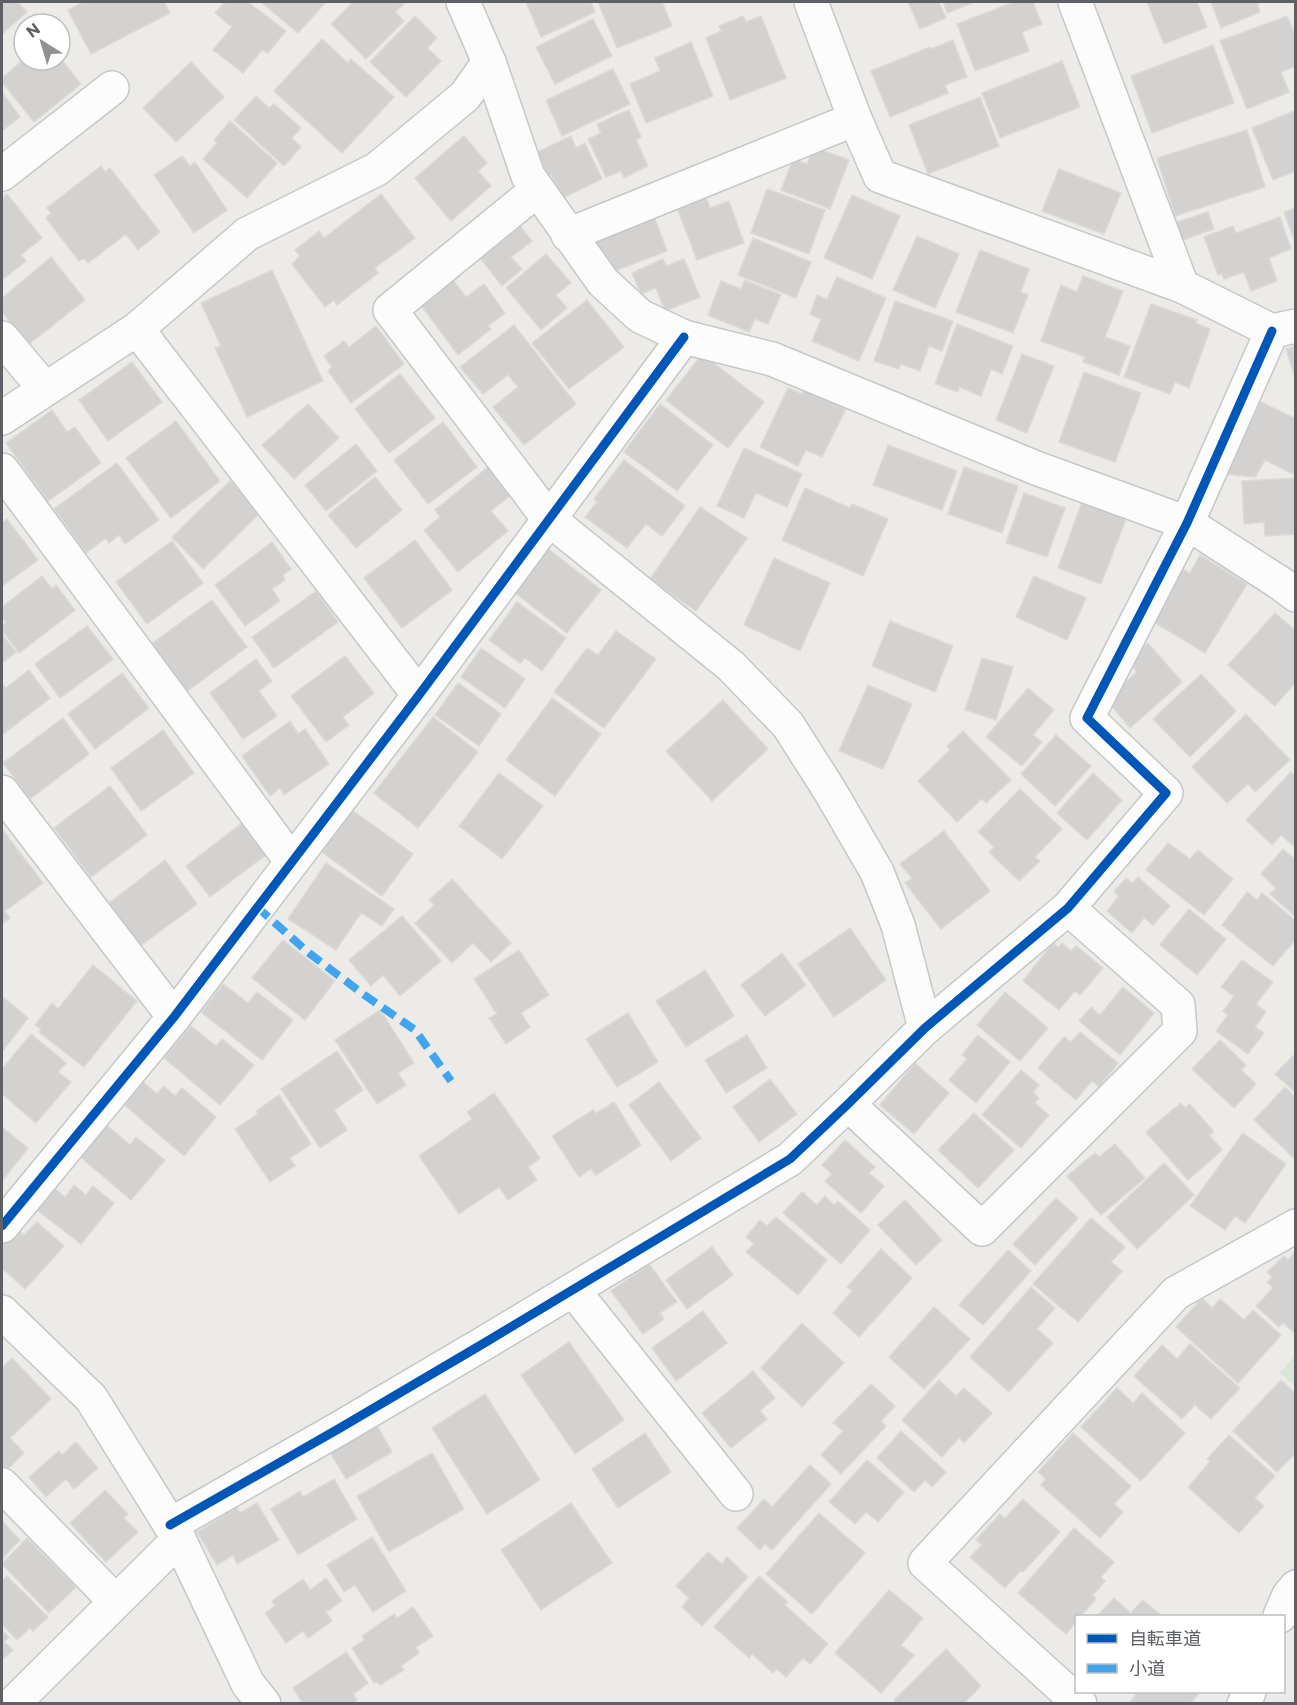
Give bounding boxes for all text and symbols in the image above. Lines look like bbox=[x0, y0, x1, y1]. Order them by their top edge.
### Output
north arrow bbox=[12, 12, 72, 72]
text: N bbox=[22, 18, 43, 41]
legend bbox=[1075, 1615, 1285, 1693]
text: 自転車道 bbox=[1129, 1627, 1201, 1649]
text: 小道 bbox=[1129, 1657, 1165, 1679]

